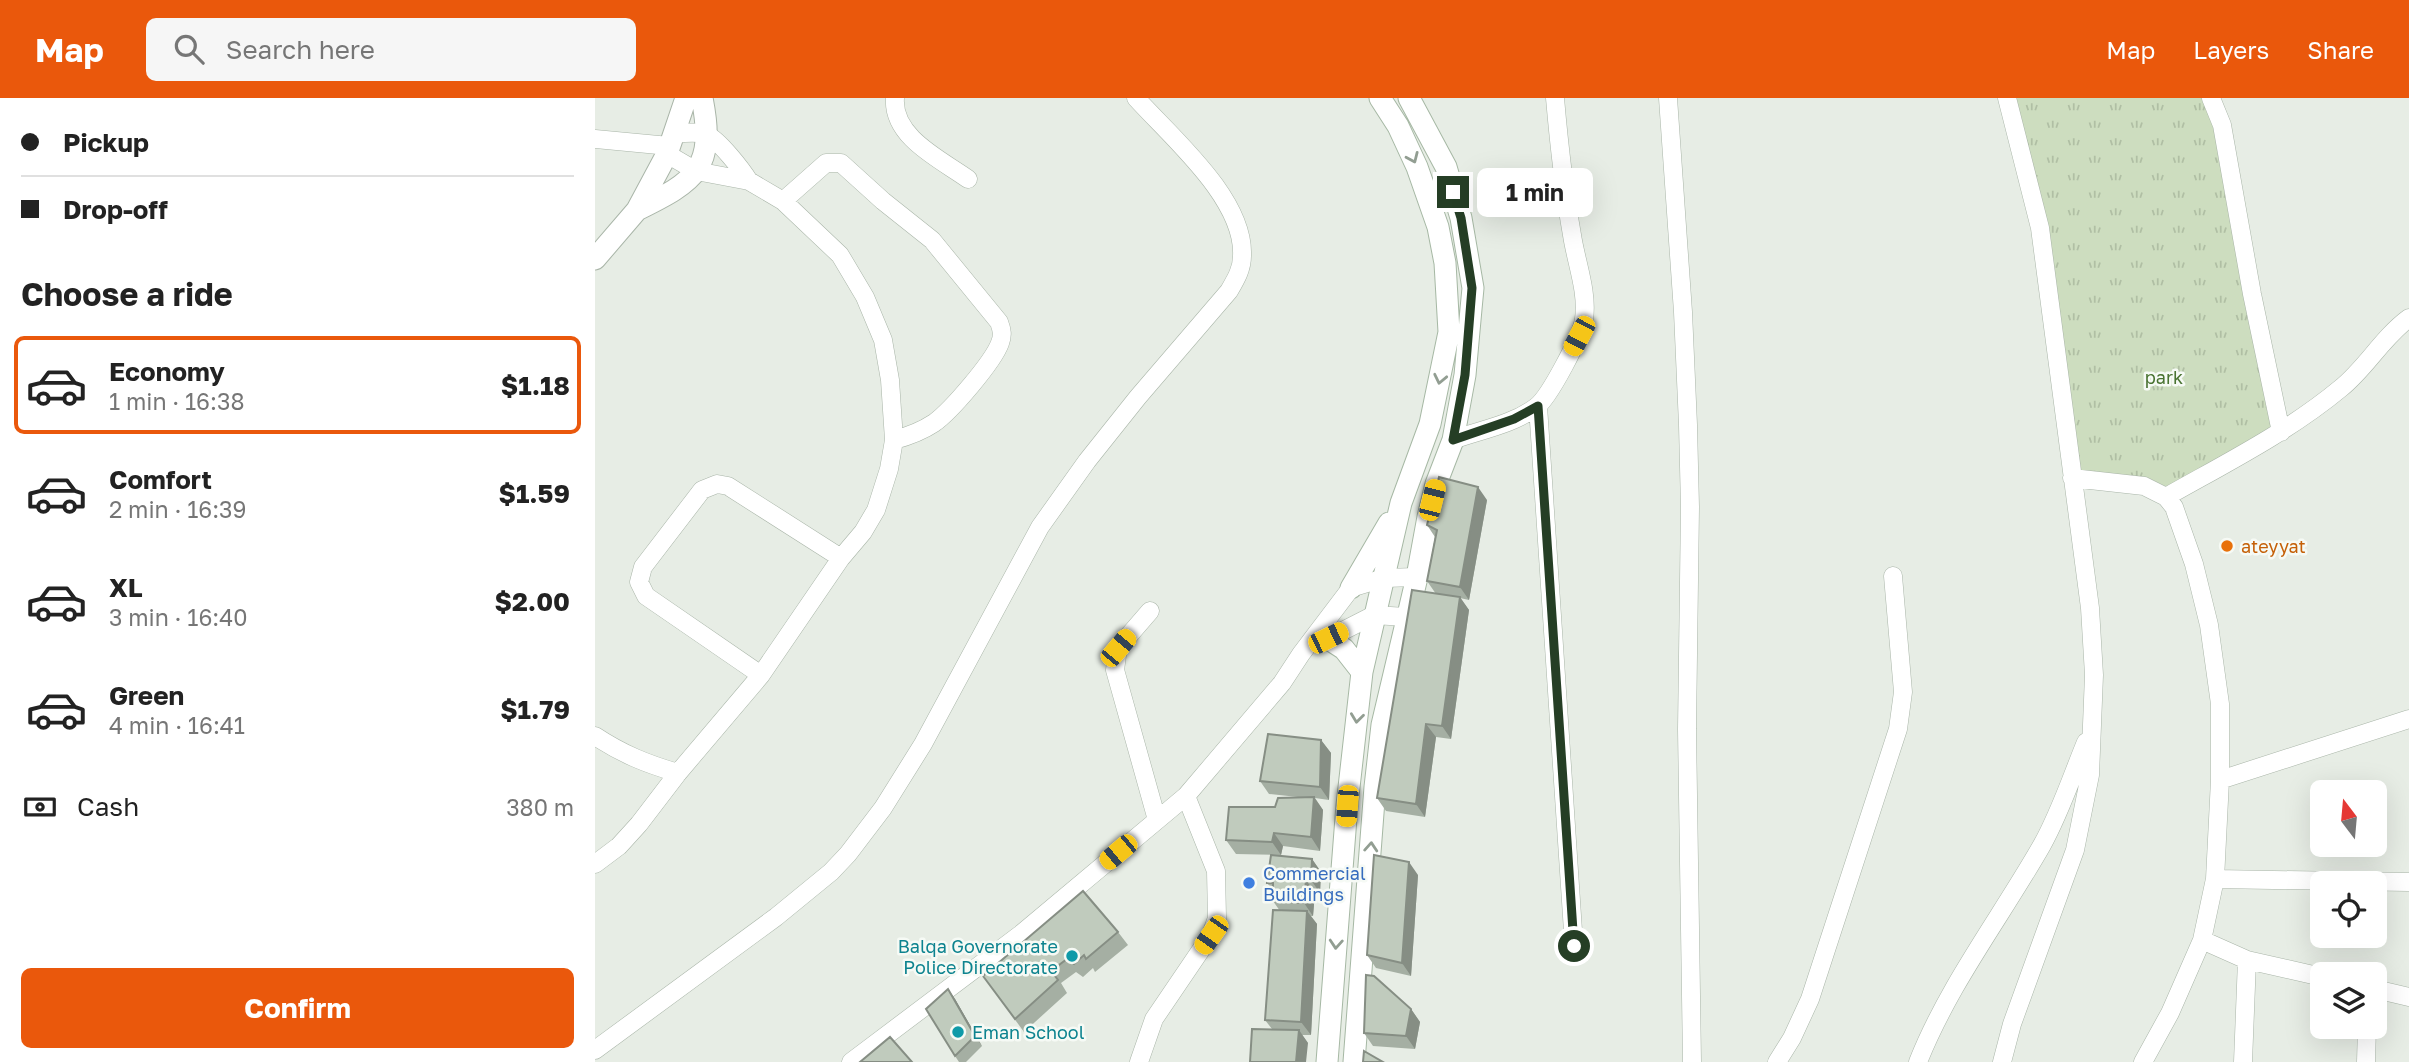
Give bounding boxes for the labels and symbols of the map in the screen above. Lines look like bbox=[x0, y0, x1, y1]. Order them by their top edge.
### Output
one-way arrow bbox=[1405, 150, 1419, 163]
callout: 1 min bbox=[1477, 168, 1593, 217]
route end bbox=[1437, 176, 1469, 208]
car bbox=[1560, 313, 1599, 359]
park label: park bbox=[2145, 366, 2183, 388]
one-way arrow bbox=[1434, 373, 1449, 385]
car bbox=[1417, 477, 1448, 523]
place label: ateyyat bbox=[2241, 535, 2306, 557]
marker: ateyyat bbox=[2219, 538, 2235, 554]
car bbox=[1305, 619, 1352, 657]
car bbox=[1097, 625, 1140, 671]
one-way arrow bbox=[1350, 712, 1365, 724]
north arrow bbox=[2310, 780, 2387, 858]
car bbox=[1336, 784, 1359, 828]
car bbox=[1096, 830, 1141, 874]
one-way arrow bbox=[1363, 842, 1378, 853]
place label: Commercial Buildings bbox=[1263, 862, 1366, 905]
marker: Commercial Buildings bbox=[1241, 875, 1257, 891]
car bbox=[1191, 912, 1232, 958]
route start bbox=[1558, 930, 1590, 962]
place label: Balqa Governorate Police Directorate bbox=[898, 935, 1058, 978]
one-way arrow bbox=[1329, 939, 1344, 950]
marker: Balqa Governorate Police Directorate bbox=[1064, 948, 1080, 964]
place label: Eman School bbox=[972, 1021, 1085, 1043]
marker: Eman School bbox=[950, 1024, 966, 1040]

